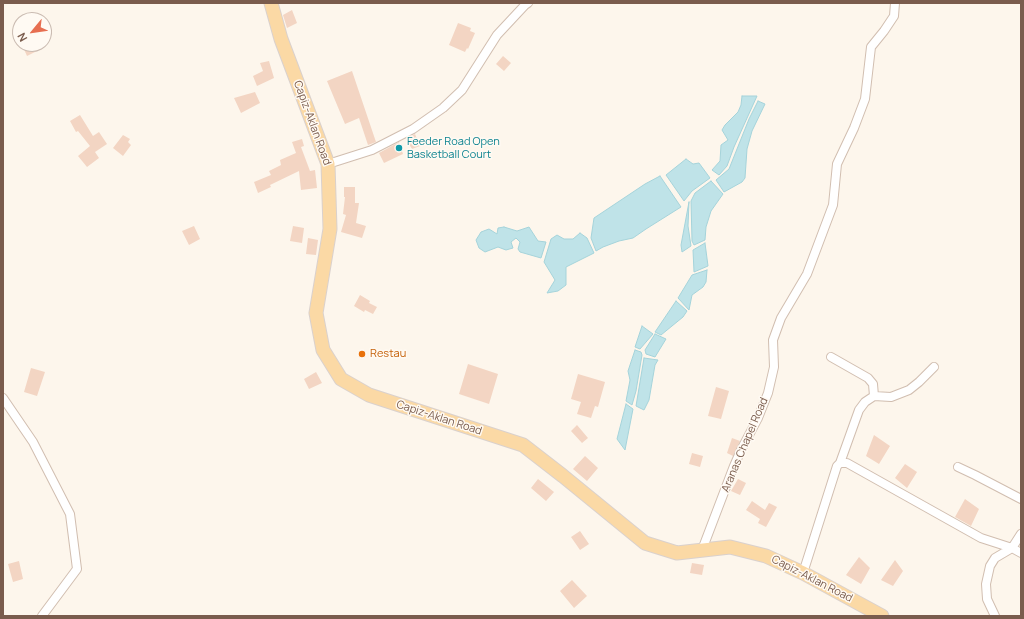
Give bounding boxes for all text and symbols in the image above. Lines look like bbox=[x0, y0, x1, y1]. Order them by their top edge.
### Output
north arrow bbox=[12, 12, 52, 52]
text: N bbox=[13, 30, 30, 45]
street label: Capiz-Aklan Road bbox=[291, 79, 333, 167]
place label: Feeder Road Open Basketball Court bbox=[407, 135, 500, 161]
marker: Feeder Road Open Basketball Court bbox=[394, 143, 404, 153]
place label: Restau bbox=[370, 347, 406, 361]
marker: Restau bbox=[357, 349, 367, 359]
street label: Aranas Chapel Road bbox=[719, 396, 771, 494]
street label: Capiz-Aklan Road bbox=[395, 398, 483, 438]
street label: Capiz-Aklan Road bbox=[769, 553, 855, 605]

